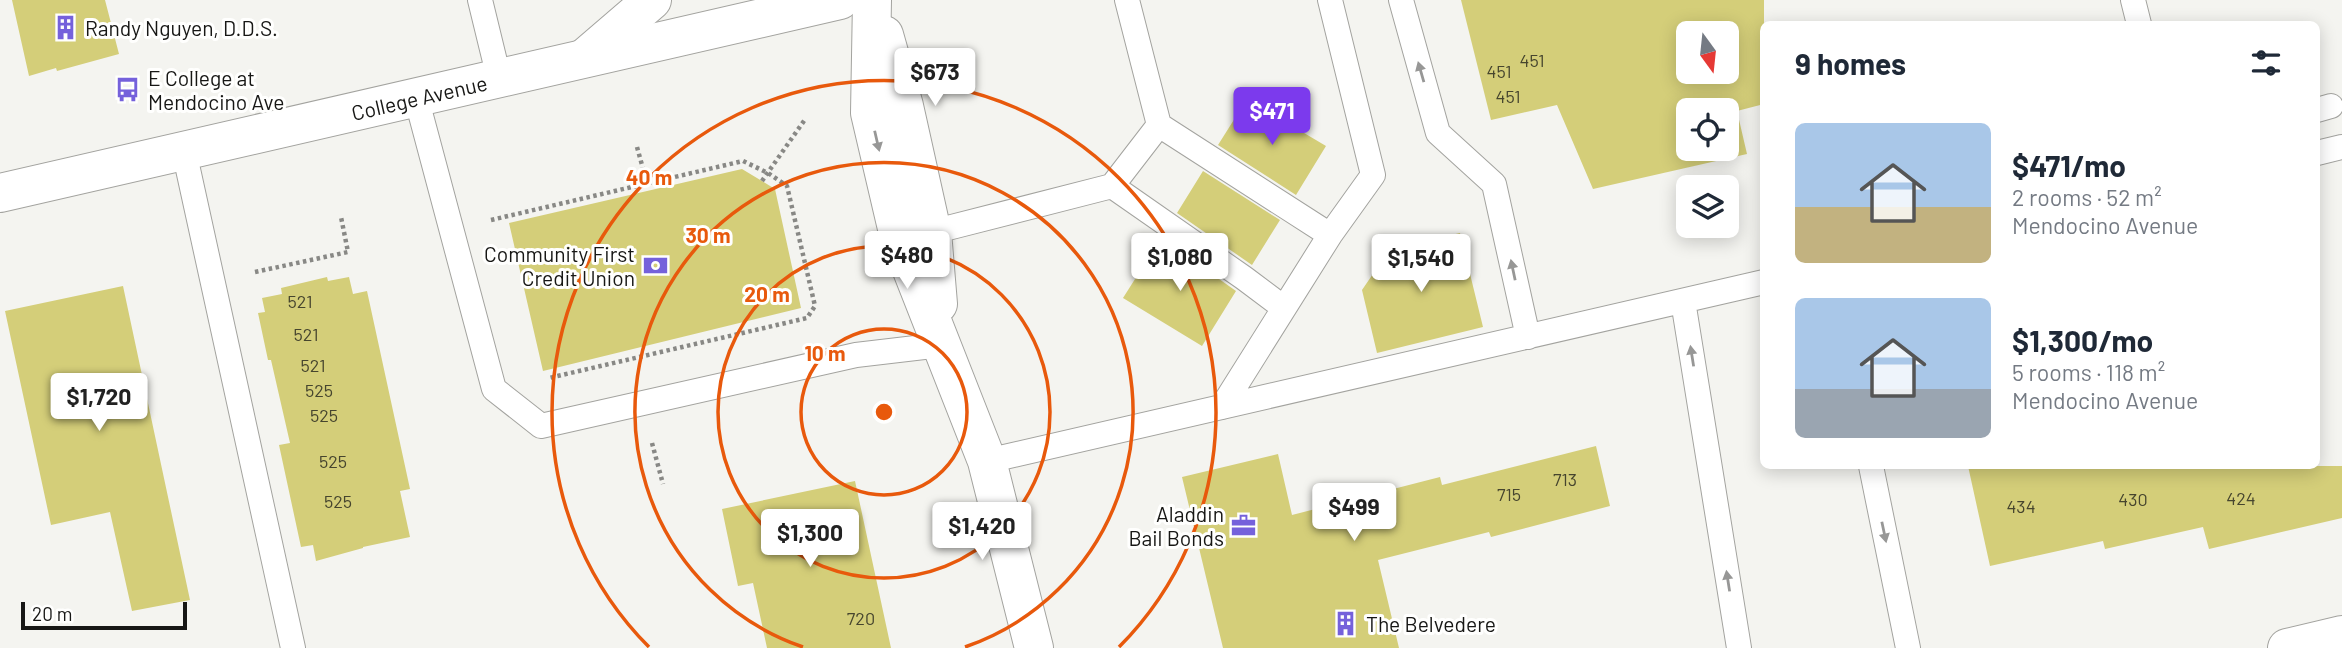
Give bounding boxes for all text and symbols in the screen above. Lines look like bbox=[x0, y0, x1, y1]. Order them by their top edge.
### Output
building icon: Randy Nguyen, D.D.S. bbox=[51, 13, 79, 41]
place label: Randy Nguyen, D.D.S. bbox=[85, 15, 278, 40]
north arrow bbox=[1676, 21, 1740, 84]
map controls bbox=[1676, 21, 1739, 238]
icon: filters bbox=[2247, 44, 2285, 82]
text: 9 homes bbox=[1795, 45, 1906, 81]
pin: $673 bbox=[894, 48, 976, 108]
house number: 451 bbox=[1520, 49, 1544, 71]
text: $673 bbox=[910, 57, 960, 85]
house number: 451 bbox=[1487, 60, 1511, 82]
one-way arrow bbox=[1415, 61, 1426, 83]
place label: E College at Mendocino Ave bbox=[148, 65, 284, 114]
street label: College Avenue bbox=[349, 69, 489, 124]
bus stop icon: E College at Mendocino Ave bbox=[114, 75, 142, 103]
house number: 451 bbox=[1496, 85, 1520, 107]
pin: $471 bbox=[1231, 88, 1313, 147]
text: $471 bbox=[1249, 96, 1295, 124]
button: locate bbox=[1676, 98, 1739, 161]
one-way arrow bbox=[872, 130, 883, 152]
text: $471/mo bbox=[2012, 147, 2126, 183]
icon: home bbox=[1851, 151, 1935, 235]
text: 40 m bbox=[626, 164, 672, 189]
button: layers bbox=[1676, 175, 1739, 238]
text: 2 rooms · 52 m² bbox=[2012, 183, 2162, 211]
text: Mendocino Avenue bbox=[2012, 211, 2198, 239]
text: 30 m bbox=[685, 222, 731, 247]
pin: $480 bbox=[866, 232, 948, 291]
pin: $1,080 bbox=[1123, 233, 1237, 293]
pin: $1,540 bbox=[1364, 234, 1478, 294]
text: $480 bbox=[881, 240, 933, 268]
place label: Community First Credit Union bbox=[484, 241, 635, 290]
text: $1,080 bbox=[1147, 242, 1213, 270]
text: $1,540 bbox=[1388, 243, 1454, 271]
bank icon: Community First Credit Union bbox=[641, 251, 669, 279]
one-way arrow bbox=[1508, 259, 1519, 281]
text: 20 m bbox=[744, 281, 790, 306]
house number: 521 bbox=[288, 290, 312, 312]
text: $1,300/mo bbox=[2012, 322, 2153, 358]
house number: 521 bbox=[294, 323, 318, 345]
icon: home bbox=[1851, 326, 1935, 410]
text: 10 m bbox=[804, 340, 846, 365]
one-way arrow bbox=[1686, 345, 1697, 367]
house number: 521 bbox=[301, 354, 325, 376]
text: 5 rooms · 118 m² bbox=[2012, 358, 2165, 386]
pin: $1,720 bbox=[42, 374, 156, 433]
house number: 525 bbox=[305, 379, 333, 401]
text: $1,720 bbox=[67, 382, 131, 410]
text: Mendocino Avenue bbox=[2012, 386, 2198, 414]
centre of rings bbox=[872, 400, 896, 424]
house number: 525 bbox=[310, 404, 338, 426]
house number: 525 bbox=[319, 450, 347, 472]
house number: 713 bbox=[1553, 468, 1577, 490]
house number: 715 bbox=[1497, 483, 1521, 505]
pin: $499 bbox=[1313, 484, 1395, 543]
house number: 424 bbox=[2226, 487, 2256, 509]
house number: 430 bbox=[2118, 488, 2148, 510]
house number: 525 bbox=[324, 490, 352, 512]
text: $499 bbox=[1328, 492, 1380, 520]
house number: 434 bbox=[2006, 495, 2036, 517]
place label: Aladdin Bail Bonds bbox=[1128, 501, 1224, 550]
pin: $1,420 bbox=[925, 503, 1039, 562]
pin: $1,300 bbox=[753, 510, 867, 569]
text: $1,420 bbox=[948, 511, 1016, 539]
office icon: Aladdin Bail Bonds bbox=[1230, 511, 1258, 539]
text: $1,300 bbox=[777, 518, 843, 546]
one-way arrow bbox=[1879, 521, 1890, 543]
one-way arrow bbox=[1722, 570, 1733, 592]
scale bar bbox=[21, 599, 187, 631]
text: 20 m bbox=[32, 602, 72, 625]
house number: 720 bbox=[847, 607, 875, 629]
building icon: The Belvedere bbox=[1332, 609, 1360, 637]
place label: The Belvedere bbox=[1366, 611, 1496, 636]

